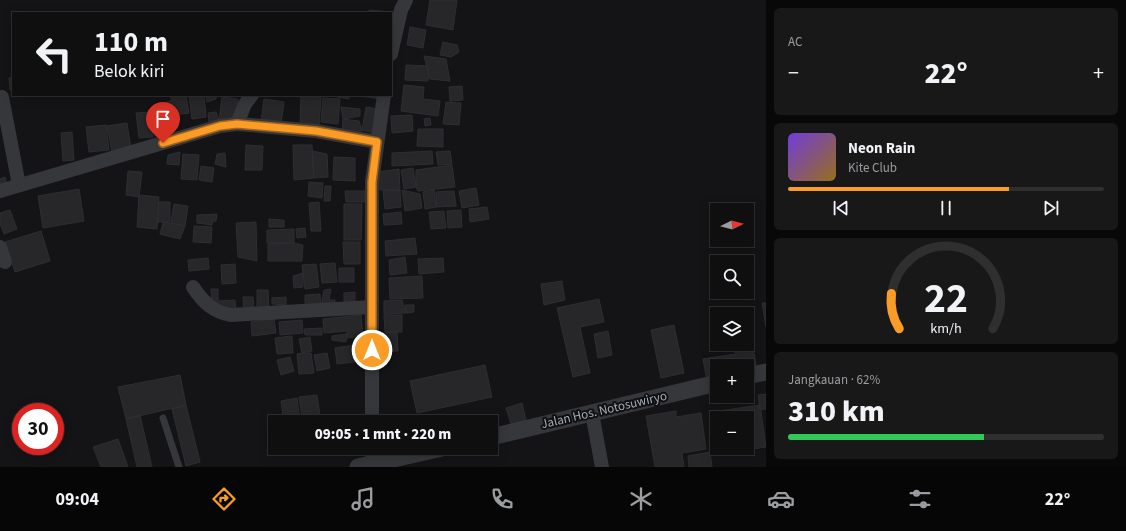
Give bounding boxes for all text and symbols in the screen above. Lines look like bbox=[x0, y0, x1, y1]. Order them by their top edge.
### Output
text: 110 m bbox=[94, 22, 168, 62]
icon: left bbox=[28, 28, 80, 80]
text: AC bbox=[788, 33, 802, 51]
text: 22° bbox=[924, 52, 968, 95]
text: − bbox=[788, 57, 799, 89]
text: + bbox=[1093, 57, 1104, 89]
text: Belok kiri bbox=[94, 59, 164, 84]
pin bbox=[146, 102, 180, 143]
icon: arrive bbox=[152, 108, 174, 130]
text: Neon Rain bbox=[848, 138, 915, 159]
text: Kite Club bbox=[848, 159, 897, 177]
icon: previous bbox=[830, 197, 852, 219]
icon: pause bbox=[935, 197, 957, 219]
icon: next bbox=[1040, 197, 1062, 219]
north arrow bbox=[710, 203, 754, 247]
map controls bbox=[710, 203, 754, 455]
button: search bbox=[710, 255, 754, 299]
text: 22 bbox=[924, 269, 968, 329]
button: layers bbox=[710, 307, 754, 351]
text: km/h bbox=[930, 317, 962, 338]
position arrow bbox=[351, 329, 393, 371]
button: + bbox=[710, 359, 754, 403]
text: Jangkauan · 62% bbox=[788, 371, 880, 389]
street label: Jalan Hos. Notosuwiryo bbox=[539, 387, 669, 433]
text: 310 km bbox=[788, 390, 885, 433]
speed limit sign: 30 bbox=[12, 403, 64, 455]
button: − bbox=[710, 411, 754, 455]
text: 09:05 · 1 mnt · 220 m bbox=[315, 424, 451, 445]
icon: directions bbox=[210, 485, 238, 513]
icon: music bbox=[349, 485, 377, 513]
icon: phone bbox=[488, 485, 516, 513]
icon: climate bbox=[627, 485, 655, 513]
icon: car bbox=[767, 485, 795, 513]
icon: filters bbox=[906, 485, 934, 513]
text: 09:04 bbox=[56, 487, 99, 512]
text: 22° bbox=[1045, 487, 1070, 512]

